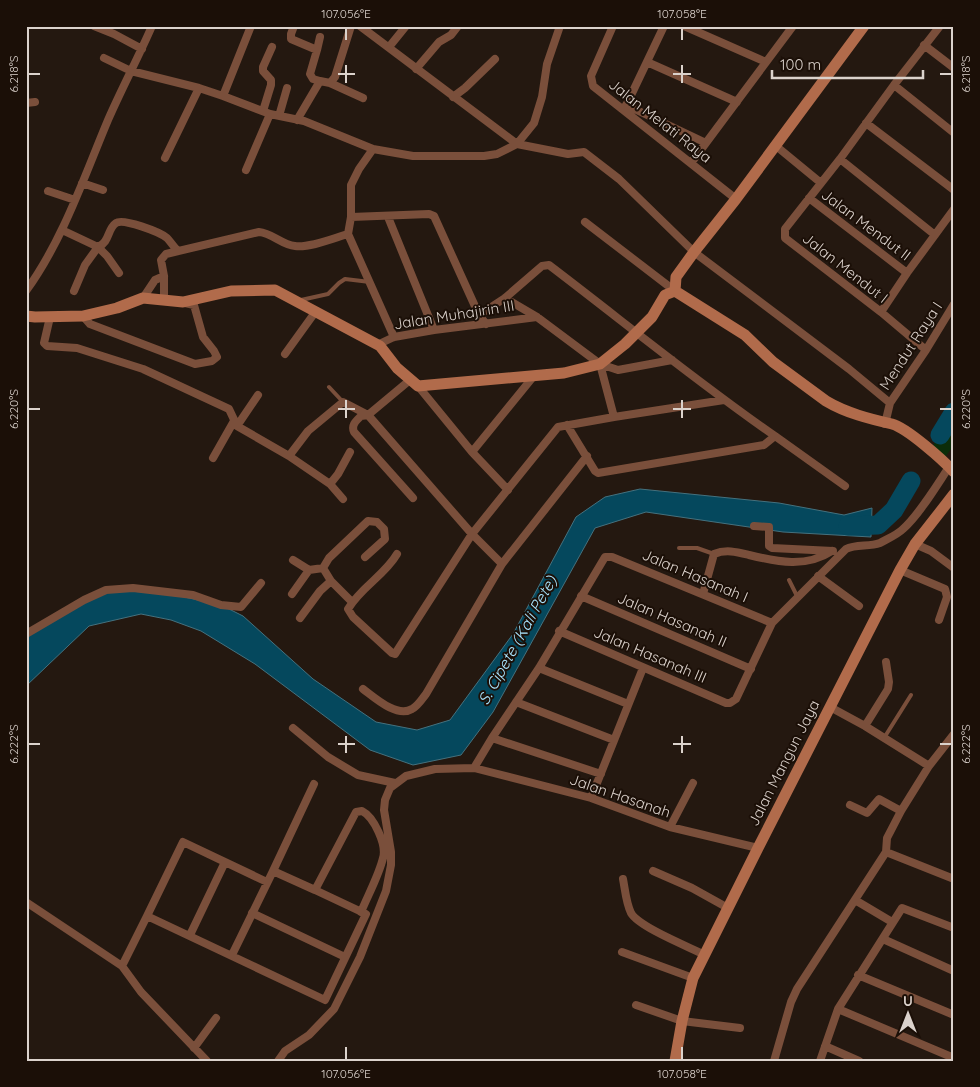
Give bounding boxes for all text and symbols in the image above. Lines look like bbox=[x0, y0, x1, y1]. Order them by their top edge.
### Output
text: 107.056°E bbox=[321, 6, 371, 21]
text: 107.058°E bbox=[657, 6, 707, 21]
scale bar bbox=[772, 48, 924, 80]
text: 6.218°S bbox=[6, 55, 21, 92]
text: 100 m bbox=[780, 55, 821, 74]
text: 6.218°S bbox=[958, 55, 973, 92]
street label: Jalan Melati Raya bbox=[605, 74, 716, 167]
street label: Jalan Mendut II bbox=[818, 185, 915, 264]
street label: Jalan Mendut I bbox=[799, 228, 892, 307]
street label: Jalan Muhajirin III bbox=[392, 296, 516, 333]
street label: Mendut Raya I bbox=[875, 298, 946, 393]
text: 6.220°S bbox=[6, 389, 21, 429]
text: 6.220°S bbox=[958, 389, 973, 429]
street label: Jalan Hasanah I bbox=[639, 545, 751, 606]
water label: S. Cipete (Kali Pete) bbox=[473, 571, 561, 708]
street label: Jalan Hasanah II bbox=[615, 588, 730, 651]
street label: Jalan Hasanah III bbox=[591, 622, 709, 687]
street label: Jalan Mangun Jaya bbox=[744, 697, 824, 829]
text: 6.222°S bbox=[6, 724, 21, 764]
text: 6.222°S bbox=[958, 724, 973, 764]
street label: Jalan Hasanah bbox=[567, 769, 673, 822]
north arrow bbox=[882, 990, 932, 1040]
text: U bbox=[903, 992, 913, 1010]
text: 107.056°E bbox=[321, 1066, 371, 1081]
text: 107.058°E bbox=[657, 1066, 707, 1081]

